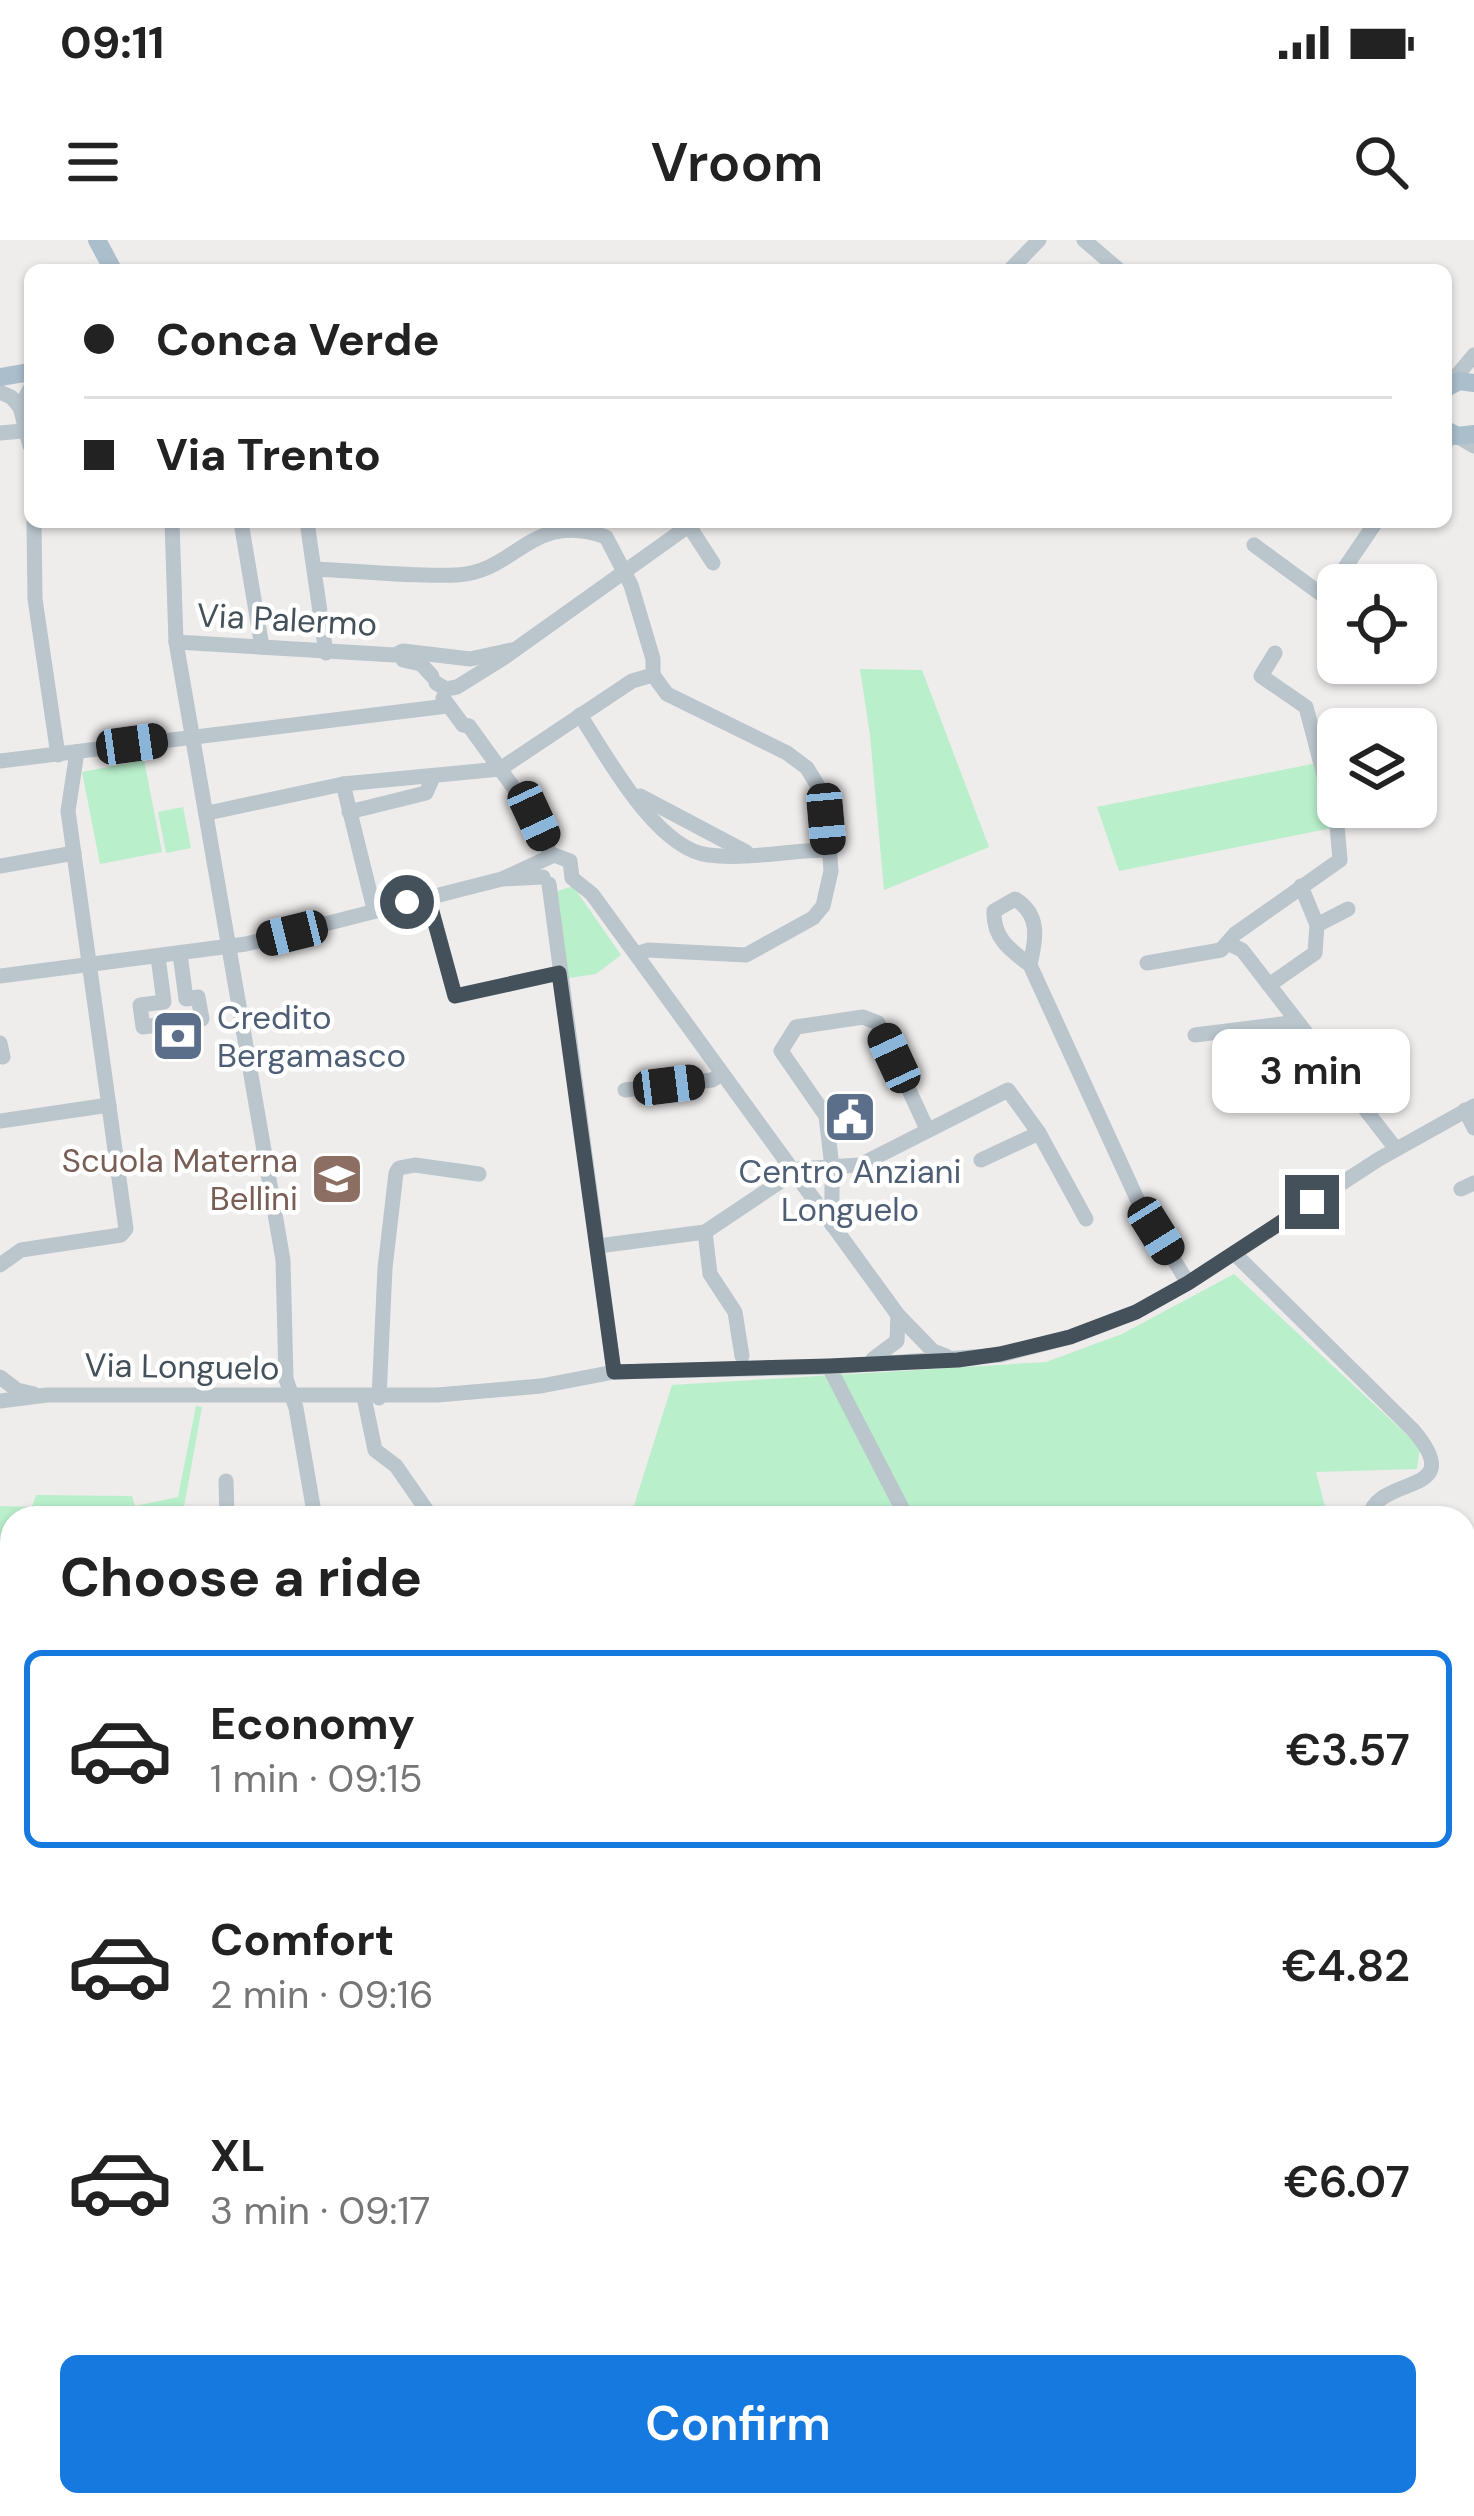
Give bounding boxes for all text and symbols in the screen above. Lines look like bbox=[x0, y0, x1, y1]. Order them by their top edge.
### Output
text: 09:11 bbox=[60, 13, 164, 72]
text: Vroom bbox=[651, 127, 823, 198]
icon: menu bbox=[60, 129, 126, 195]
icon: search bbox=[1348, 129, 1414, 195]
text: Conca Verde bbox=[156, 310, 439, 369]
text: Via Trento bbox=[156, 425, 381, 484]
map controls bbox=[1317, 564, 1437, 828]
button: locate bbox=[1317, 564, 1437, 684]
street label: Via Palermo bbox=[196, 593, 378, 646]
button: layers bbox=[1317, 708, 1437, 828]
car bbox=[94, 721, 170, 767]
car bbox=[502, 776, 566, 856]
car bbox=[805, 782, 847, 856]
route start bbox=[380, 875, 434, 929]
car bbox=[253, 907, 331, 959]
place label: Credito Bergamasco bbox=[217, 996, 406, 1077]
bank icon: Credito Bergamasco bbox=[150, 1008, 206, 1064]
car bbox=[862, 1018, 926, 1098]
callout: 3 min bbox=[1213, 1028, 1411, 1112]
text: 3 min bbox=[1260, 1045, 1362, 1096]
car bbox=[631, 1063, 707, 1107]
public building icon: Centro Anziani Longuelo bbox=[822, 1089, 878, 1145]
place label: Scuola Materna Bellini bbox=[62, 1139, 298, 1220]
place label: Centro Anziani Longuelo bbox=[739, 1150, 961, 1231]
school or university icon: Scuola Materna Bellini bbox=[309, 1151, 365, 1207]
route end bbox=[1285, 1175, 1339, 1229]
car bbox=[1122, 1191, 1190, 1271]
street label: Via Longuelo bbox=[84, 1343, 280, 1390]
text: Choose a ride bbox=[60, 1542, 422, 1613]
text: Economy bbox=[210, 1694, 415, 1753]
icon: car bbox=[66, 1695, 174, 1803]
text: €3.57 bbox=[1286, 1720, 1410, 1779]
text: 1 min · 09:15 bbox=[210, 1753, 423, 1804]
text: Comfort bbox=[210, 1910, 394, 1969]
icon: car bbox=[66, 1911, 174, 2019]
text: €4.82 bbox=[1282, 1936, 1410, 1995]
text: 2 min · 09:16 bbox=[210, 1969, 434, 2020]
text: XL bbox=[210, 2126, 265, 2185]
icon: car bbox=[66, 2127, 174, 2235]
text: €6.07 bbox=[1284, 2152, 1410, 2211]
text: 3 min · 09:17 bbox=[210, 2185, 430, 2236]
button: Confirm bbox=[60, 2355, 1416, 2493]

